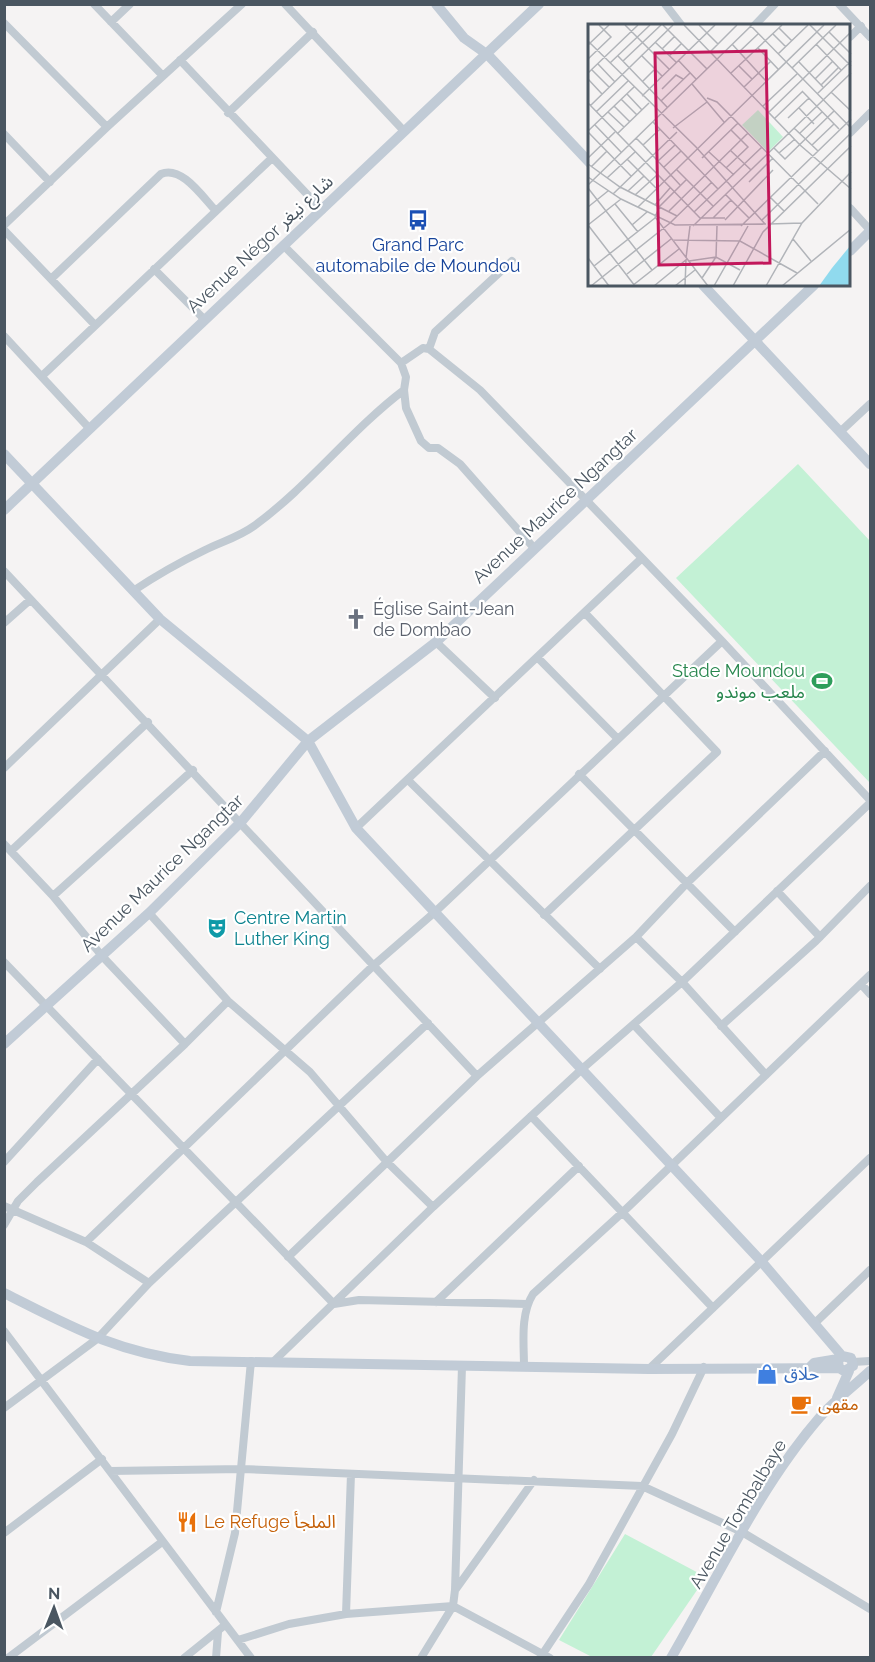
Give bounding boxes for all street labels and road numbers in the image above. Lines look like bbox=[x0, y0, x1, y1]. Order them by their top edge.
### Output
street label: Avenue Négor شارع نيغر bbox=[182, 170, 340, 320]
street label: Avenue Maurice Ngangtar bbox=[468, 423, 642, 588]
street label: Avenue Maurice Ngangtar bbox=[76, 789, 248, 956]
street label: Avenue Tombalbaye bbox=[685, 1435, 791, 1592]

